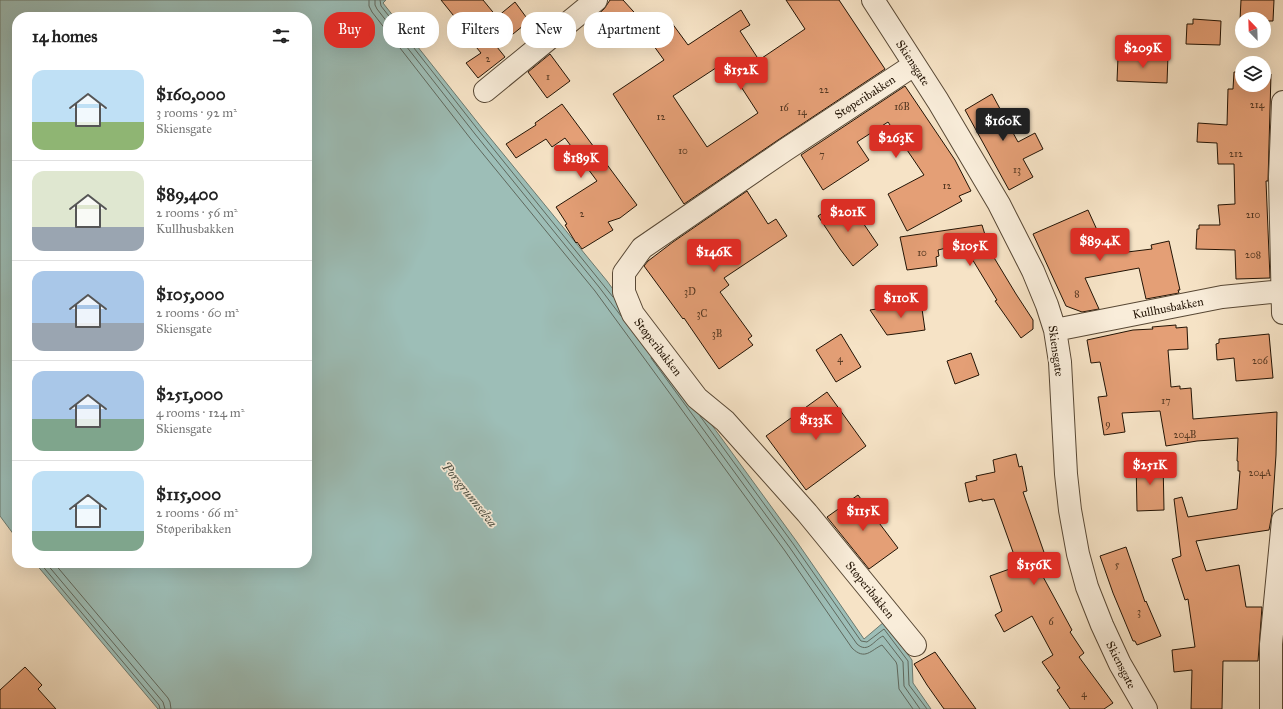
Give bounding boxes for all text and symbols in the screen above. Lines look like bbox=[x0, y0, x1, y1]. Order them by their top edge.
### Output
chip: Buy bbox=[324, 12, 375, 48]
chip: Rent bbox=[383, 12, 439, 48]
chip: Filters bbox=[447, 12, 513, 48]
chip: New bbox=[521, 12, 576, 48]
chip: Apartment bbox=[584, 12, 674, 48]
north arrow bbox=[1235, 12, 1271, 48]
map controls bbox=[1235, 12, 1271, 92]
icon: filters bbox=[270, 25, 292, 47]
text: 14 homes bbox=[32, 26, 97, 47]
pin: $209K bbox=[1115, 35, 1171, 69]
street label: Skiensgate bbox=[892, 38, 933, 89]
text: $209K bbox=[1124, 40, 1162, 56]
house number: 2 bbox=[486, 53, 491, 65]
button: layers bbox=[1235, 56, 1271, 92]
pin: $152K bbox=[713, 57, 769, 91]
text: $152K bbox=[724, 62, 758, 78]
house number: 1 bbox=[546, 71, 550, 83]
street label: Støperibakken bbox=[832, 72, 898, 122]
text: $160,000 bbox=[156, 84, 226, 105]
house number: 22 bbox=[819, 84, 829, 96]
icon: home bbox=[64, 86, 112, 134]
house number: 214 bbox=[1250, 99, 1265, 111]
house number: 16B bbox=[894, 101, 910, 113]
house number: 16 bbox=[779, 102, 789, 114]
text: 3 rooms · 92 m² bbox=[156, 105, 237, 121]
house number: 14 bbox=[797, 106, 807, 118]
pin: $160K bbox=[975, 108, 1031, 142]
house number: 12 bbox=[657, 111, 666, 123]
text: $160K bbox=[985, 113, 1021, 129]
text: Skiensgate bbox=[156, 121, 212, 137]
pin: $263K bbox=[868, 125, 924, 159]
text: $263K bbox=[878, 130, 914, 146]
pin: $189K bbox=[553, 145, 609, 179]
house number: 10 bbox=[678, 145, 688, 157]
house number: 212 bbox=[1229, 148, 1243, 160]
house number: 7 bbox=[819, 149, 825, 161]
text: $189K bbox=[563, 150, 599, 166]
house number: 13 bbox=[1013, 164, 1021, 176]
house number: 12 bbox=[943, 180, 952, 192]
text: $89,400 bbox=[156, 184, 218, 205]
icon: home bbox=[64, 187, 112, 235]
pin: $201K bbox=[820, 199, 876, 233]
text: $201K bbox=[830, 204, 866, 220]
text: 2 rooms · 56 m² bbox=[156, 205, 238, 221]
house number: 2 bbox=[580, 208, 585, 220]
house number: 210 bbox=[1246, 209, 1261, 221]
text: Kullhusbakken bbox=[156, 221, 234, 237]
pin: $89.4K bbox=[1067, 228, 1133, 262]
pin: $105K bbox=[942, 233, 998, 267]
text: $89.4K bbox=[1080, 233, 1121, 249]
text: $105K bbox=[952, 238, 988, 254]
pin: $146K bbox=[686, 239, 742, 273]
text: $146K bbox=[696, 244, 732, 260]
house number: 10 bbox=[917, 247, 927, 259]
house number: 208 bbox=[1245, 249, 1261, 261]
text: $105,000 bbox=[156, 284, 224, 305]
pin: $110K bbox=[873, 285, 929, 319]
house number: 3D bbox=[684, 286, 696, 298]
icon: home bbox=[64, 287, 112, 335]
house number: 8 bbox=[1074, 288, 1080, 300]
text: $110K bbox=[884, 290, 918, 306]
street label: Kullhusbakken bbox=[1131, 294, 1205, 322]
text: 2 rooms · 60 m² bbox=[156, 305, 239, 321]
house number: 3C bbox=[697, 308, 708, 320]
street label: Støperibakken bbox=[631, 315, 685, 379]
text: Skiensgate bbox=[156, 321, 212, 337]
street label: Skiensgate bbox=[1044, 325, 1067, 378]
house number: 3B bbox=[712, 328, 722, 340]
house number: 4 bbox=[837, 353, 843, 365]
house number: 206 bbox=[1252, 355, 1269, 367]
text: $251,000 bbox=[156, 384, 223, 405]
icon: home bbox=[64, 387, 112, 435]
house number: 17 bbox=[1161, 395, 1171, 407]
text: 4 rooms · 124 m² bbox=[156, 405, 245, 421]
pin: $133K bbox=[788, 407, 844, 441]
text: $133K bbox=[800, 412, 832, 428]
house number: 9 bbox=[1105, 418, 1111, 430]
text: Skiensgate bbox=[156, 421, 212, 437]
house number: 204B bbox=[1174, 429, 1196, 441]
pin: $251K bbox=[1122, 452, 1178, 486]
text: $251K bbox=[1133, 457, 1167, 473]
water label: Porsgrunnselva bbox=[438, 459, 501, 531]
house number: 204A bbox=[1248, 467, 1272, 479]
text: $115,000 bbox=[156, 484, 221, 505]
icon: home bbox=[64, 487, 112, 535]
pin: $115K bbox=[835, 498, 891, 532]
text: $115K bbox=[846, 503, 880, 519]
text: 2 rooms · 66 m² bbox=[156, 505, 238, 521]
text: Støperibakken bbox=[156, 521, 231, 537]
pin: $156K bbox=[1006, 552, 1062, 586]
text: $156K bbox=[1017, 557, 1051, 573]
street label: Støperibakken bbox=[843, 559, 898, 622]
house number: 5 bbox=[1115, 559, 1120, 571]
house number: 3 bbox=[1137, 606, 1141, 618]
house number: 6 bbox=[1048, 616, 1054, 628]
street label: Skiensgate bbox=[1102, 639, 1139, 692]
house number: 4 bbox=[1081, 688, 1087, 700]

